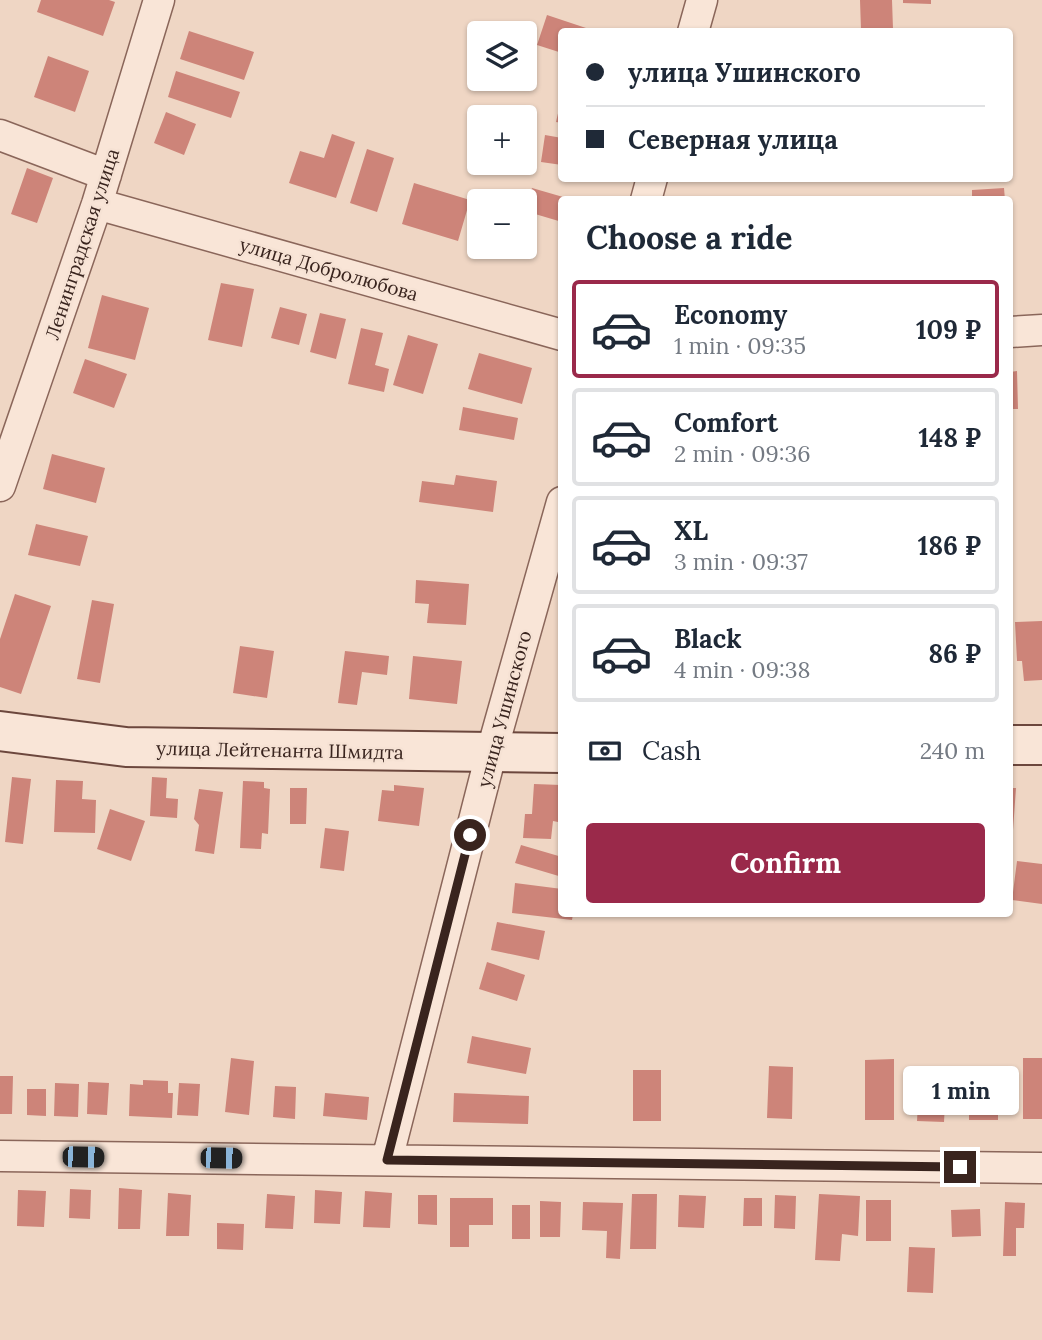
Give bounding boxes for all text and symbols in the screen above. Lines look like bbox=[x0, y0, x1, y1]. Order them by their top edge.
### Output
map controls bbox=[467, 21, 537, 259]
button: layers bbox=[467, 21, 537, 91]
text: улица Ушинского bbox=[628, 56, 861, 89]
button: + bbox=[467, 105, 537, 175]
text: Северная улица bbox=[628, 123, 838, 156]
street label: Ленинградская улица bbox=[40, 145, 124, 343]
button: − bbox=[467, 189, 537, 259]
text: Choose a ride bbox=[586, 217, 793, 258]
street label: улица Добролюбова bbox=[237, 232, 421, 306]
icon: car bbox=[590, 298, 653, 361]
text: Economy bbox=[674, 298, 787, 331]
text: 109 ₽ bbox=[916, 313, 981, 346]
text: 1 min · 09:35 bbox=[674, 331, 806, 360]
icon: car bbox=[590, 406, 653, 469]
text: Comfort bbox=[674, 406, 778, 439]
text: 148 ₽ bbox=[918, 421, 981, 454]
text: 2 min · 09:36 bbox=[674, 439, 811, 468]
icon: car bbox=[590, 514, 653, 577]
text: XL bbox=[674, 514, 708, 547]
text: 186 ₽ bbox=[918, 529, 981, 562]
text: 3 min · 09:37 bbox=[674, 547, 808, 576]
icon: car bbox=[590, 622, 653, 685]
text: Black bbox=[674, 622, 742, 655]
street label: улица Ушинского bbox=[472, 628, 536, 790]
text: 86 ₽ bbox=[928, 637, 981, 670]
text: 4 min · 09:38 bbox=[674, 655, 810, 684]
icon: cash bbox=[586, 732, 624, 770]
text: Cash bbox=[642, 734, 701, 767]
street label: улица Лейтенанта Шмидта bbox=[156, 736, 404, 764]
text: 240 m bbox=[920, 736, 985, 765]
route start bbox=[454, 819, 486, 851]
button: Confirm bbox=[586, 823, 985, 903]
callout: 1 min bbox=[902, 1066, 1018, 1114]
text: 1 min bbox=[932, 1076, 990, 1105]
car bbox=[62, 1146, 105, 1168]
car bbox=[200, 1147, 243, 1169]
route end bbox=[944, 1151, 976, 1183]

